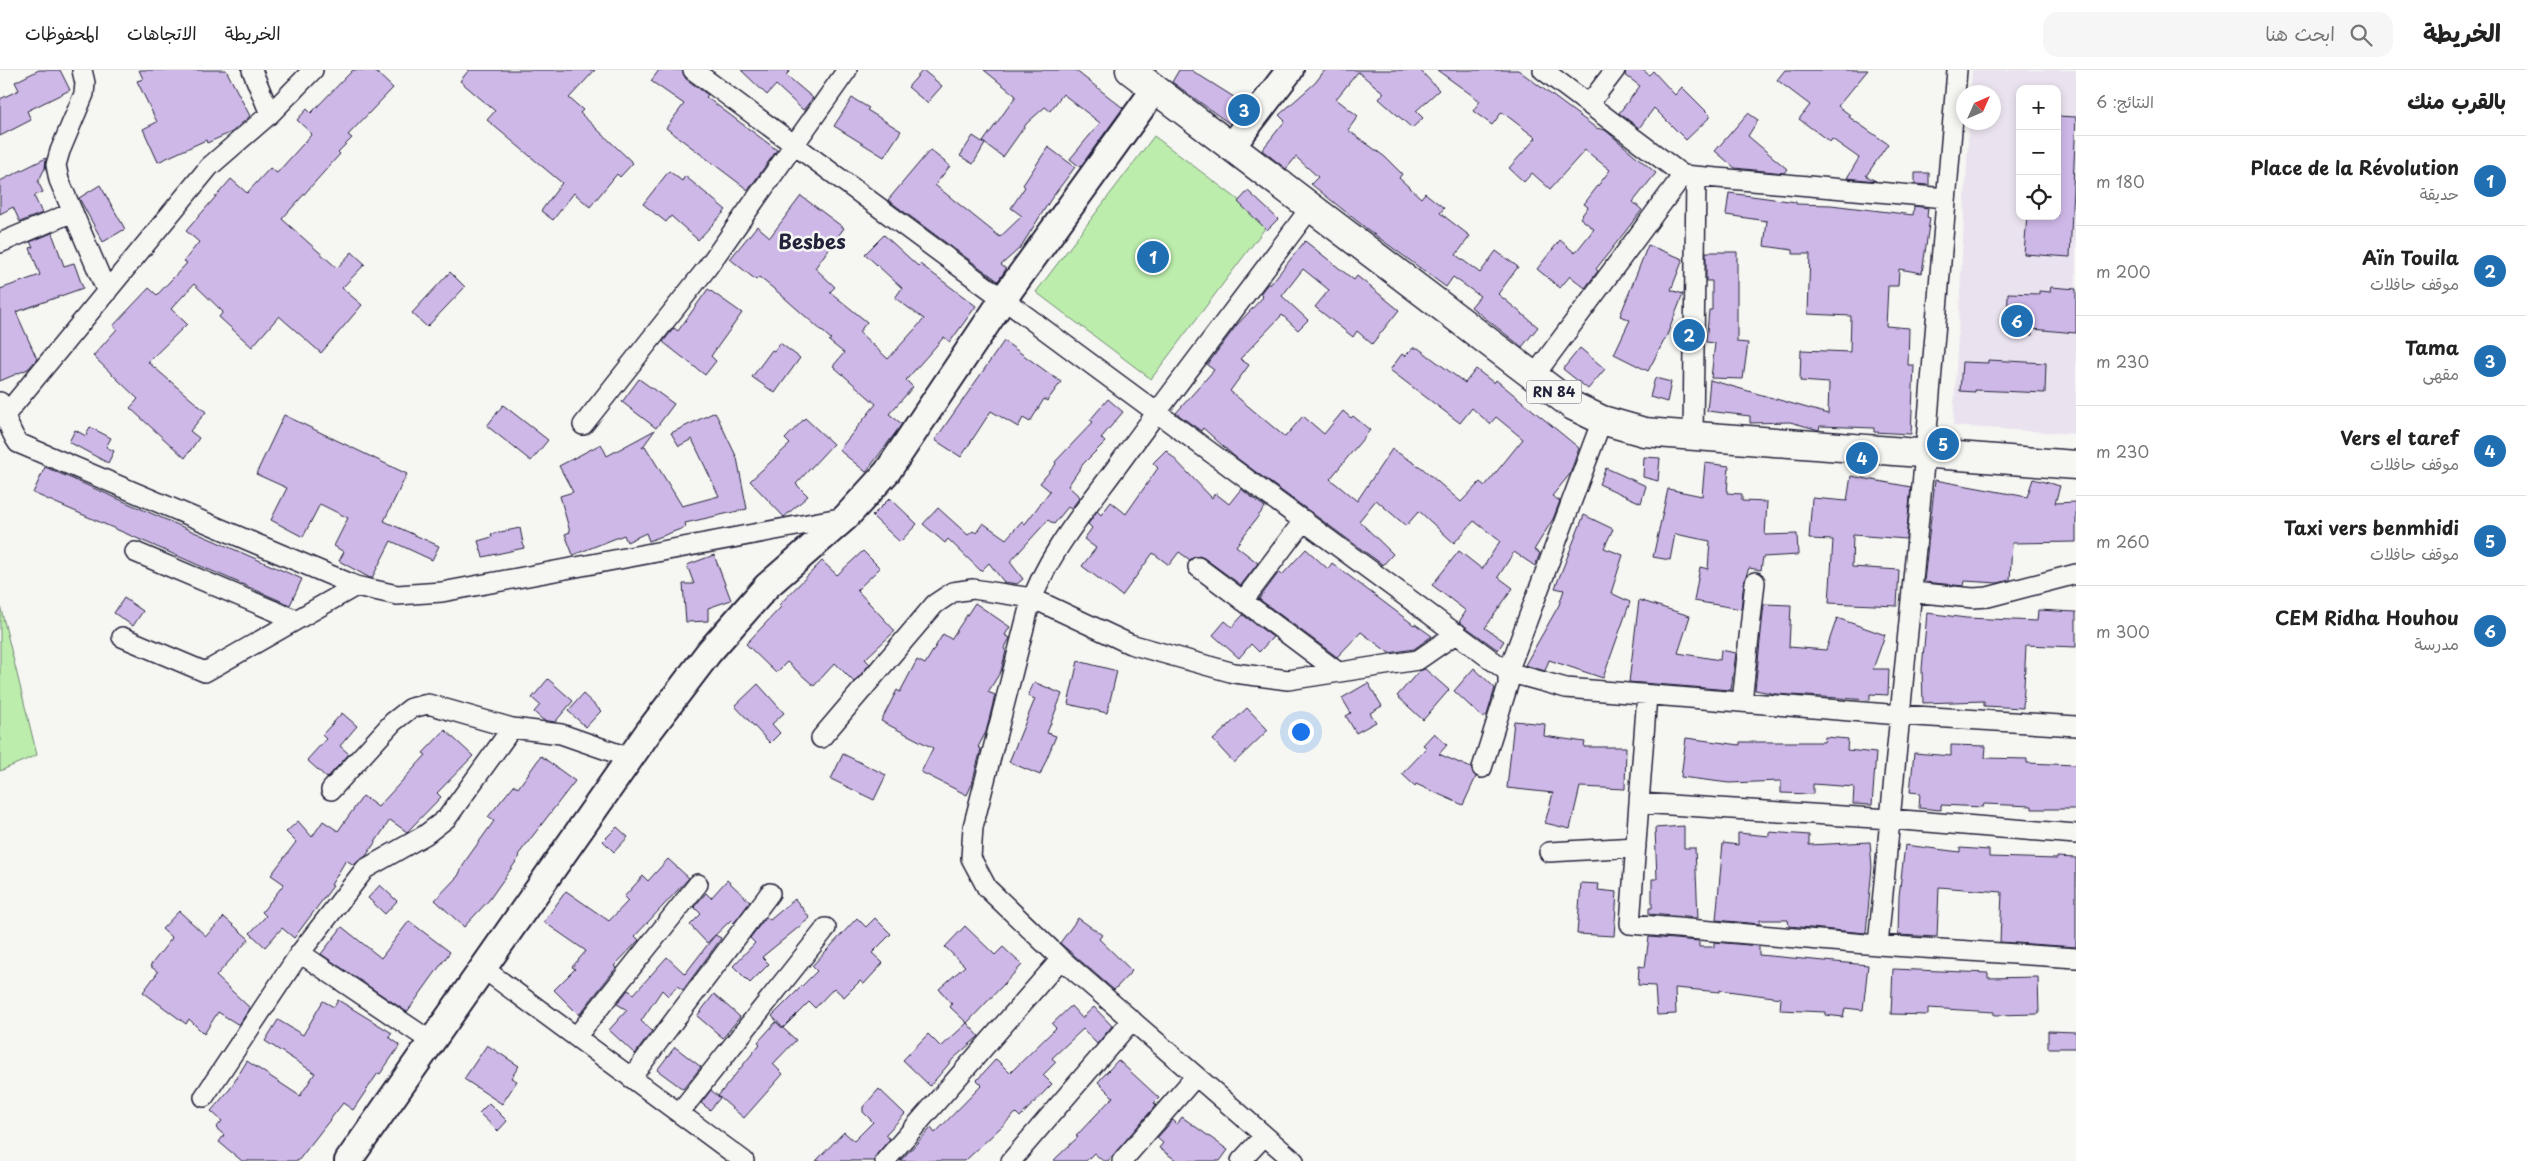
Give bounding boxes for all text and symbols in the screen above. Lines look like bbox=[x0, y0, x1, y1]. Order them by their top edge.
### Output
search box bbox=[2043, 12, 2393, 57]
text: الخريطة bbox=[2423, 14, 2501, 50]
text: المحفوظات bbox=[25, 19, 99, 46]
text: الاتجاهات bbox=[127, 19, 197, 46]
text: الخريطة bbox=[225, 19, 281, 46]
text: ابحث هنا bbox=[2265, 19, 2335, 47]
icon: search bbox=[2347, 21, 2375, 49]
text: بالقرب منك bbox=[2407, 84, 2506, 116]
north arrow bbox=[1956, 85, 2001, 130]
map controls bbox=[2016, 85, 2061, 220]
button: + bbox=[2016, 85, 2061, 130]
text: النتائج: 6 bbox=[2096, 89, 2154, 113]
pin: 3 bbox=[1228, 91, 1260, 129]
button: − bbox=[2016, 130, 2061, 175]
text: Place de la Révolution bbox=[2251, 153, 2459, 181]
text: 180 m bbox=[2096, 169, 2145, 193]
text: 1 bbox=[2486, 169, 2494, 193]
button: locate bbox=[2016, 175, 2061, 220]
text: حديقة bbox=[2420, 181, 2459, 205]
district label: Besbes bbox=[778, 226, 846, 256]
pin: 1 bbox=[1137, 238, 1169, 276]
text: Aïn Touila bbox=[2362, 243, 2459, 271]
text: 200 m bbox=[2096, 259, 2150, 283]
text: 2 bbox=[2484, 259, 2496, 283]
text: موقف حافلات bbox=[2370, 271, 2459, 295]
pin: 6 bbox=[2001, 302, 2033, 340]
pin: 2 bbox=[1673, 316, 1705, 354]
text: Tama bbox=[2405, 333, 2459, 361]
text: 230 m bbox=[2096, 349, 2149, 373]
text: 3 bbox=[2485, 349, 2495, 373]
text: مقهى bbox=[2422, 361, 2459, 385]
road number: RN 84 bbox=[1526, 381, 1582, 404]
text: Vers el taref bbox=[2340, 423, 2459, 451]
pin: 5 bbox=[1927, 425, 1959, 463]
pin: 4 bbox=[1846, 439, 1878, 477]
text: 230 m bbox=[2096, 439, 2149, 463]
text: 4 bbox=[2485, 439, 2495, 463]
text: موقف حافلات bbox=[2370, 451, 2459, 475]
text: Taxi vers benmhidi bbox=[2284, 513, 2459, 541]
text: 260 m bbox=[2096, 529, 2149, 553]
text: 5 bbox=[2485, 529, 2495, 553]
text: موقف حافلات bbox=[2370, 541, 2459, 565]
text: CEM Ridha Houhou bbox=[2275, 603, 2459, 631]
text: 300 m bbox=[2096, 619, 2150, 643]
text: 6 bbox=[2484, 619, 2496, 643]
text: مدرسة bbox=[2414, 631, 2459, 655]
your location bbox=[1288, 719, 1314, 745]

